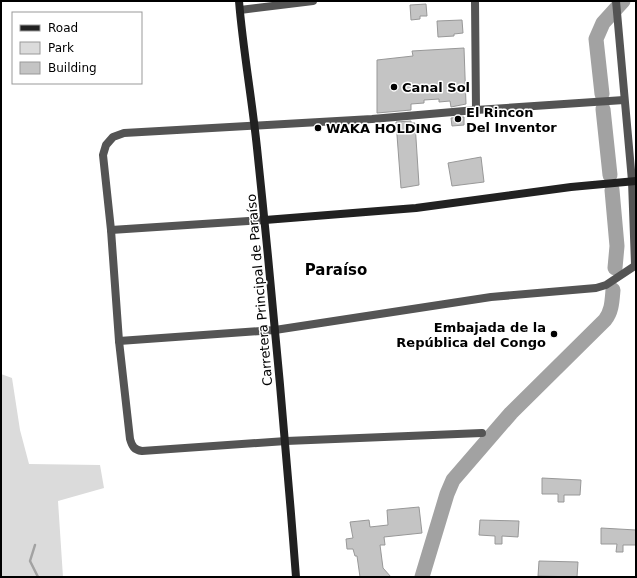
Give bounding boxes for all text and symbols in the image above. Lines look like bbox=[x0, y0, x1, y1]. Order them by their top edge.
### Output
legend bbox=[12, 12, 142, 84]
text: Road bbox=[48, 21, 78, 35]
text: Park bbox=[48, 41, 74, 55]
text: Building bbox=[48, 61, 97, 75]
place label: Canal Sol bbox=[402, 80, 470, 95]
marker: Canal Sol bbox=[389, 82, 399, 92]
place label: El Rincon Del Inventor bbox=[466, 105, 557, 135]
marker: El Rincon Del Inventor bbox=[453, 114, 463, 124]
place label: WAKA HOLDING bbox=[326, 121, 442, 136]
marker: WAKA HOLDING bbox=[313, 123, 323, 133]
street label: Carretera Principal de Paraíso bbox=[244, 193, 275, 387]
district label: Paraíso bbox=[305, 261, 367, 279]
place label: Embajada de la República del Congo bbox=[396, 320, 546, 350]
marker: Embajada de la República del Congo bbox=[549, 329, 559, 339]

